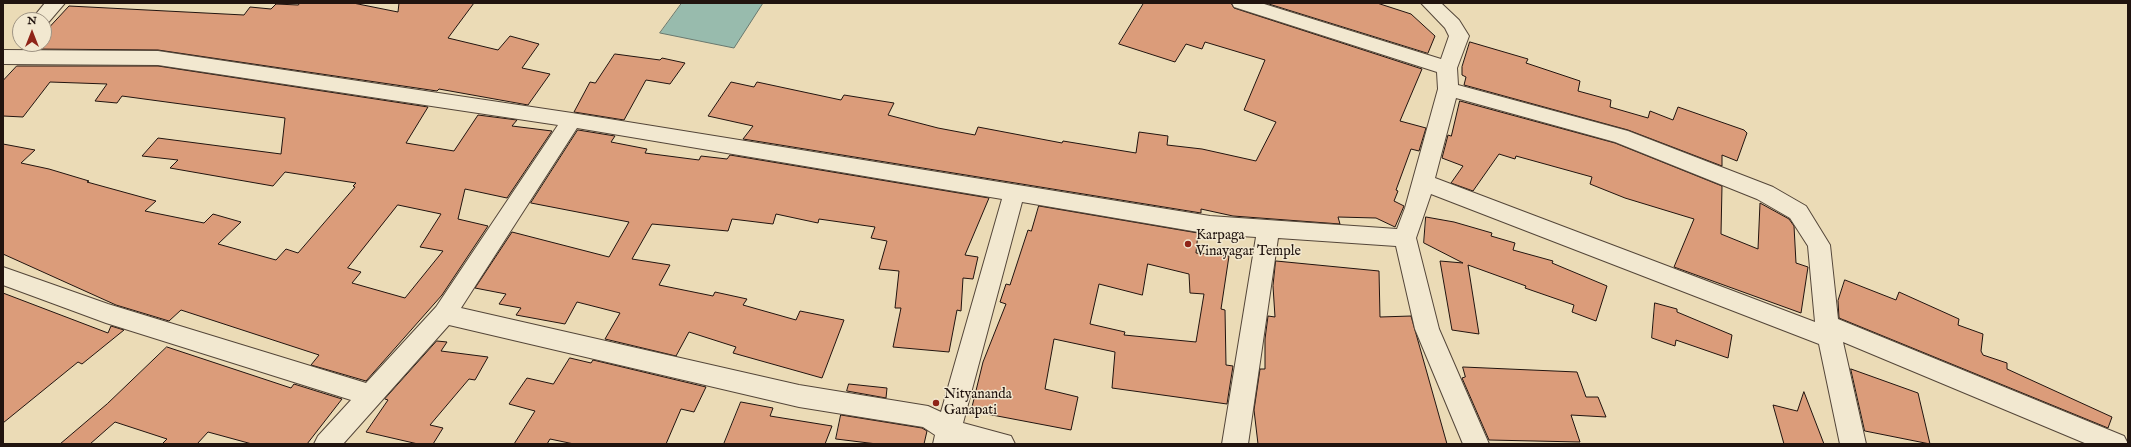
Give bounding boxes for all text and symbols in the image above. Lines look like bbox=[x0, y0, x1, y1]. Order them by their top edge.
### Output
north arrow bbox=[12, 12, 52, 52]
text: N bbox=[27, 14, 37, 28]
place label: Karpaga Vinayagar Temple bbox=[1196, 228, 1301, 260]
marker: Karpaga Vinayagar Temple bbox=[1183, 239, 1193, 249]
place label: Nityananda Ganapati bbox=[944, 387, 1012, 420]
marker: Nityananda Ganapati bbox=[931, 398, 941, 408]

